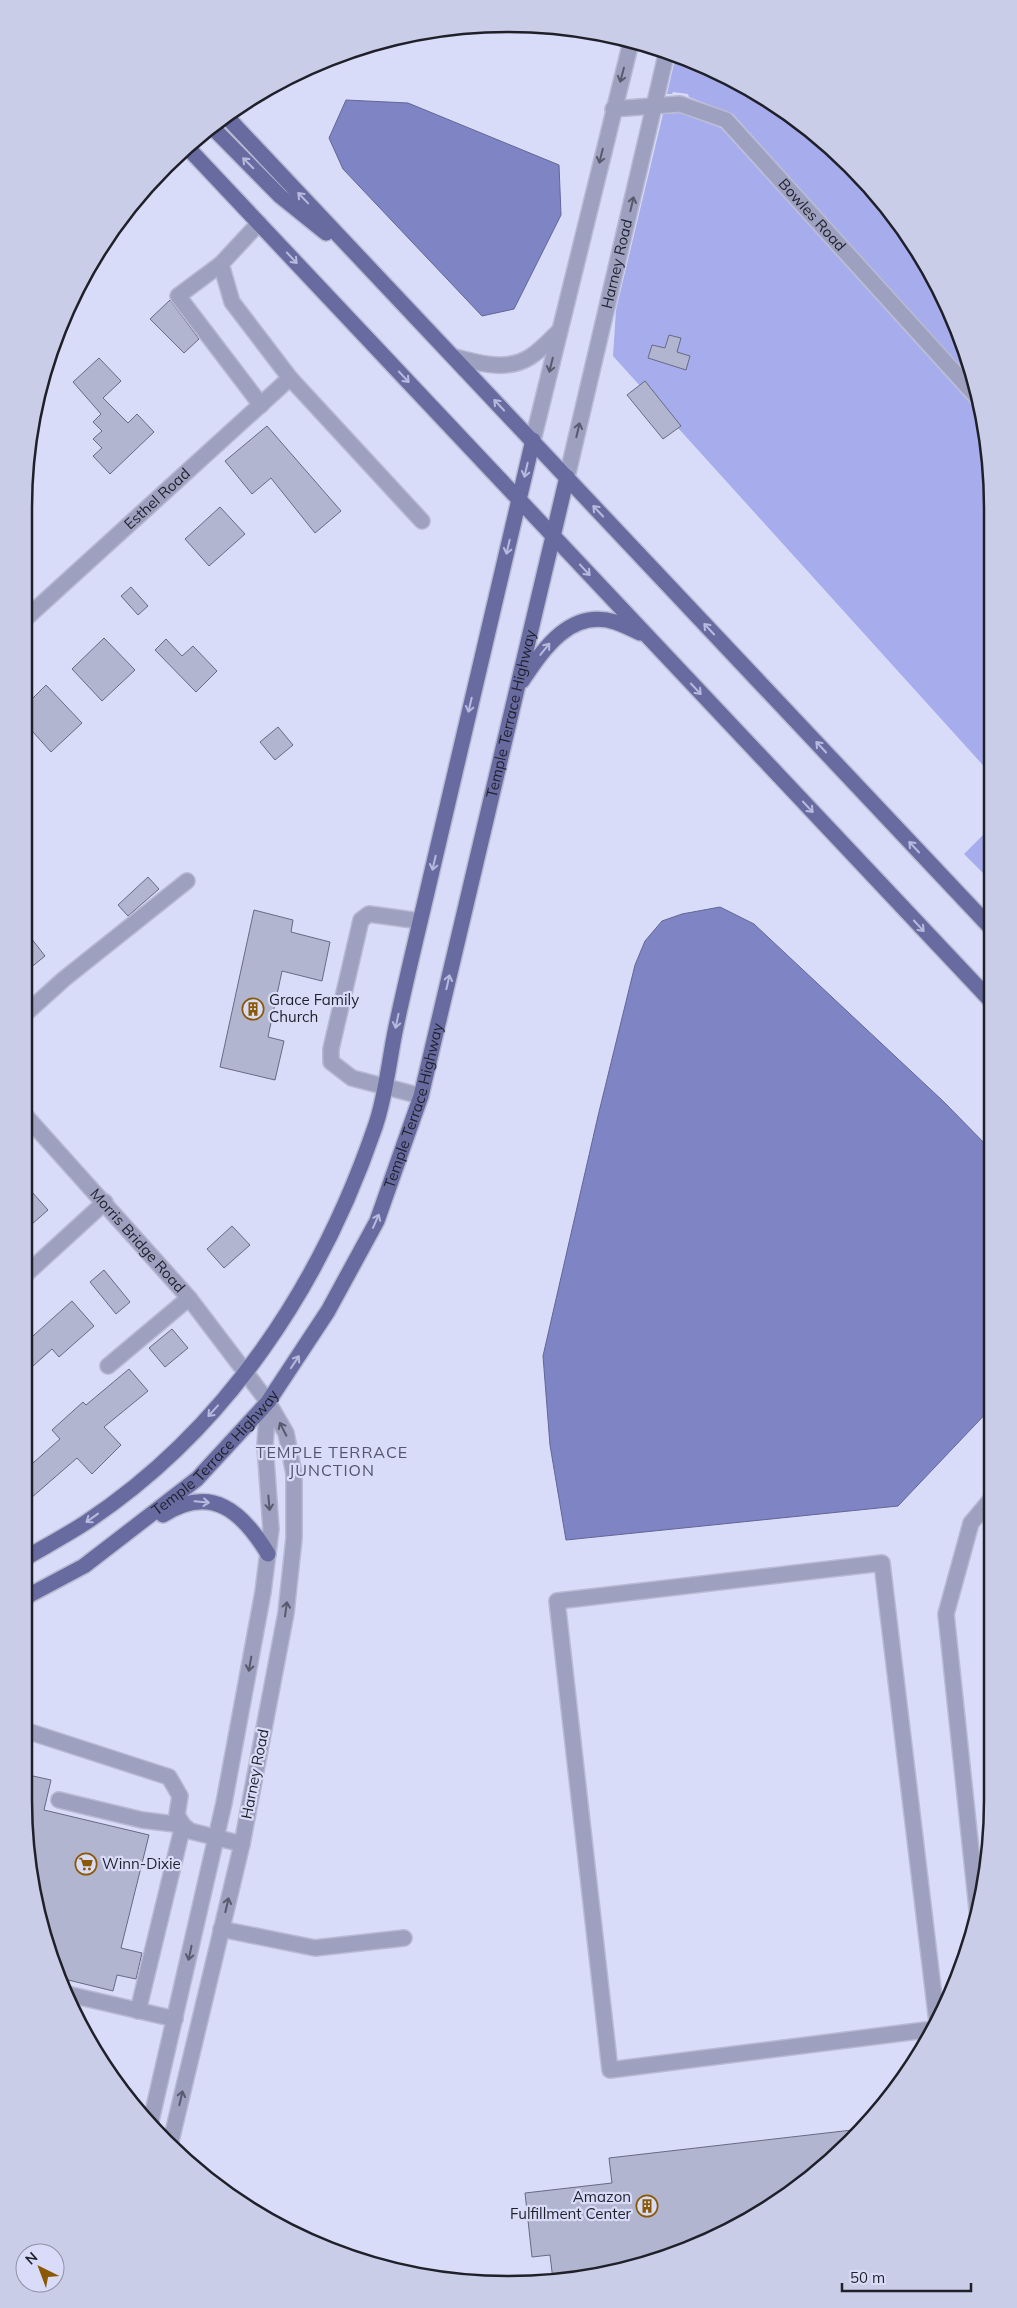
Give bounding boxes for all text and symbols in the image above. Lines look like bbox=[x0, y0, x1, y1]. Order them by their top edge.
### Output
one-way arrow bbox=[617, 67, 626, 83]
one-way arrow bbox=[596, 148, 605, 164]
one-way arrow bbox=[242, 157, 254, 170]
street label: Bowles Road bbox=[775, 174, 850, 255]
one-way arrow bbox=[297, 191, 309, 204]
one-way arrow bbox=[628, 196, 637, 212]
street label: Harney Road bbox=[597, 217, 636, 310]
one-way arrow bbox=[286, 252, 298, 265]
one-way arrow bbox=[546, 357, 555, 373]
one-way arrow bbox=[398, 370, 410, 383]
one-way arrow bbox=[493, 398, 505, 411]
one-way arrow bbox=[574, 422, 583, 438]
one-way arrow bbox=[521, 461, 530, 477]
street label: Esthel Road bbox=[120, 464, 194, 533]
one-way arrow bbox=[592, 504, 604, 517]
one-way arrow bbox=[503, 538, 512, 554]
one-way arrow bbox=[579, 564, 591, 577]
one-way arrow bbox=[703, 623, 715, 635]
street label: Temple Terrace Highway bbox=[482, 628, 540, 800]
one-way arrow bbox=[539, 643, 550, 656]
one-way arrow bbox=[690, 683, 702, 695]
one-way arrow bbox=[465, 696, 474, 712]
one-way arrow bbox=[815, 741, 827, 754]
one-way arrow bbox=[802, 801, 814, 814]
one-way arrow bbox=[908, 840, 920, 853]
one-way arrow bbox=[429, 855, 438, 871]
one-way arrow bbox=[913, 919, 925, 932]
one-way arrow bbox=[444, 975, 453, 991]
place label: Grace Family Church bbox=[269, 990, 359, 1026]
building icon: Grace Family Church bbox=[241, 997, 265, 1021]
one-way arrow bbox=[392, 1013, 402, 1029]
street label: Temple Terrace Highway bbox=[379, 1021, 447, 1191]
street label: Morris Bridge Road bbox=[86, 1184, 190, 1296]
one-way arrow bbox=[372, 1214, 382, 1229]
one-way arrow bbox=[290, 1355, 300, 1369]
street label: Temple Terrace Highway bbox=[148, 1386, 282, 1519]
one-way arrow bbox=[207, 1405, 219, 1418]
one-way arrow bbox=[278, 1422, 287, 1437]
district label: TEMPLE TERRACE JUNCTION bbox=[256, 1442, 408, 1480]
one-way arrow bbox=[265, 1495, 274, 1511]
one-way arrow bbox=[193, 1498, 209, 1507]
one-way arrow bbox=[86, 1513, 99, 1524]
one-way arrow bbox=[281, 1602, 291, 1618]
one-way arrow bbox=[244, 1656, 254, 1672]
street label: Harney Road bbox=[236, 1727, 273, 1821]
supermarket icon: Winn-Dixie bbox=[74, 1852, 98, 1876]
place label: Winn-Dixie bbox=[102, 1854, 181, 1873]
one-way arrow bbox=[223, 1898, 232, 1914]
one-way arrow bbox=[185, 1945, 195, 1961]
one-way arrow bbox=[177, 2090, 186, 2106]
place label: Amazon Fulfillment Center bbox=[510, 2187, 632, 2223]
building icon: Amazon Fulfillment Center bbox=[635, 2194, 659, 2218]
north arrow bbox=[15, 2243, 65, 2293]
text: N bbox=[21, 2248, 41, 2269]
scale bar bbox=[842, 2260, 971, 2292]
text: 50 m bbox=[850, 2268, 885, 2287]

